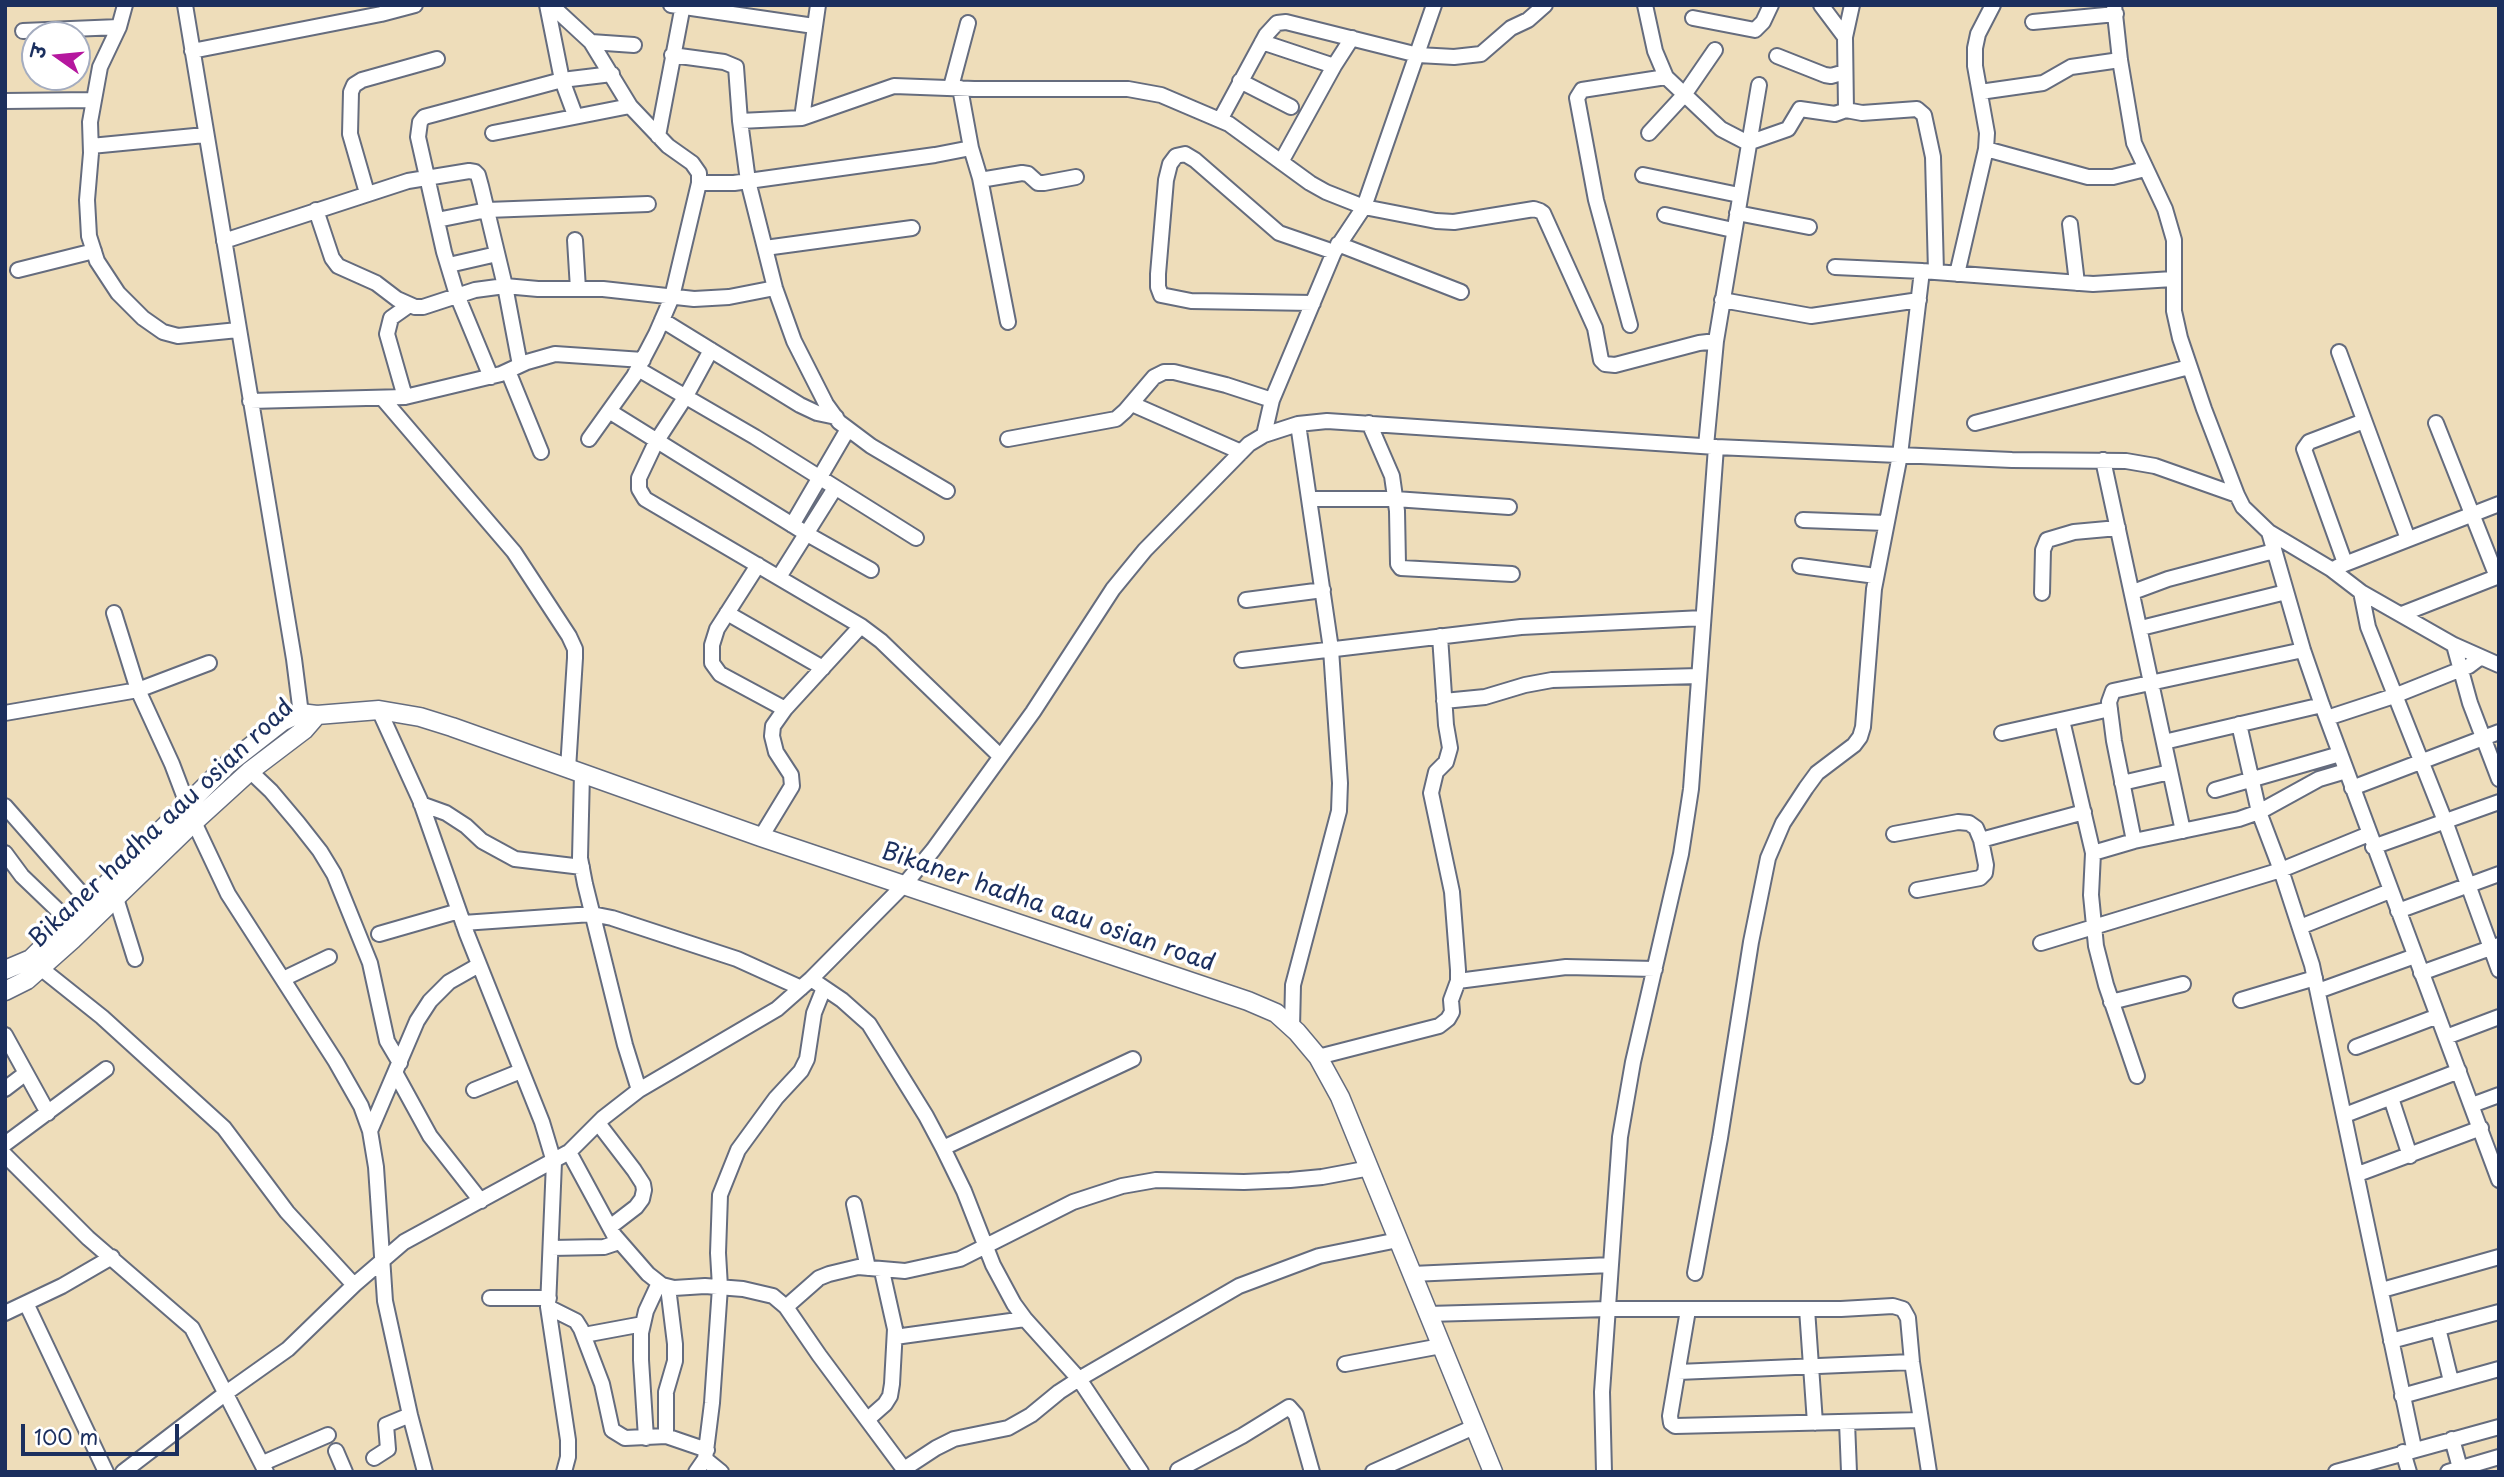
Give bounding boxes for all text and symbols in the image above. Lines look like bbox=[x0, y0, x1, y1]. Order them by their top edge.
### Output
north arrow bbox=[21, 21, 91, 91]
text: उ bbox=[22, 41, 53, 61]
street label: Bikaner hadha aau osian road bbox=[24, 694, 300, 954]
street label: Bikaner hadha aau osian road bbox=[878, 837, 1218, 979]
scale bar bbox=[24, 1410, 182, 1454]
text: 100 m bbox=[34, 1420, 98, 1452]

